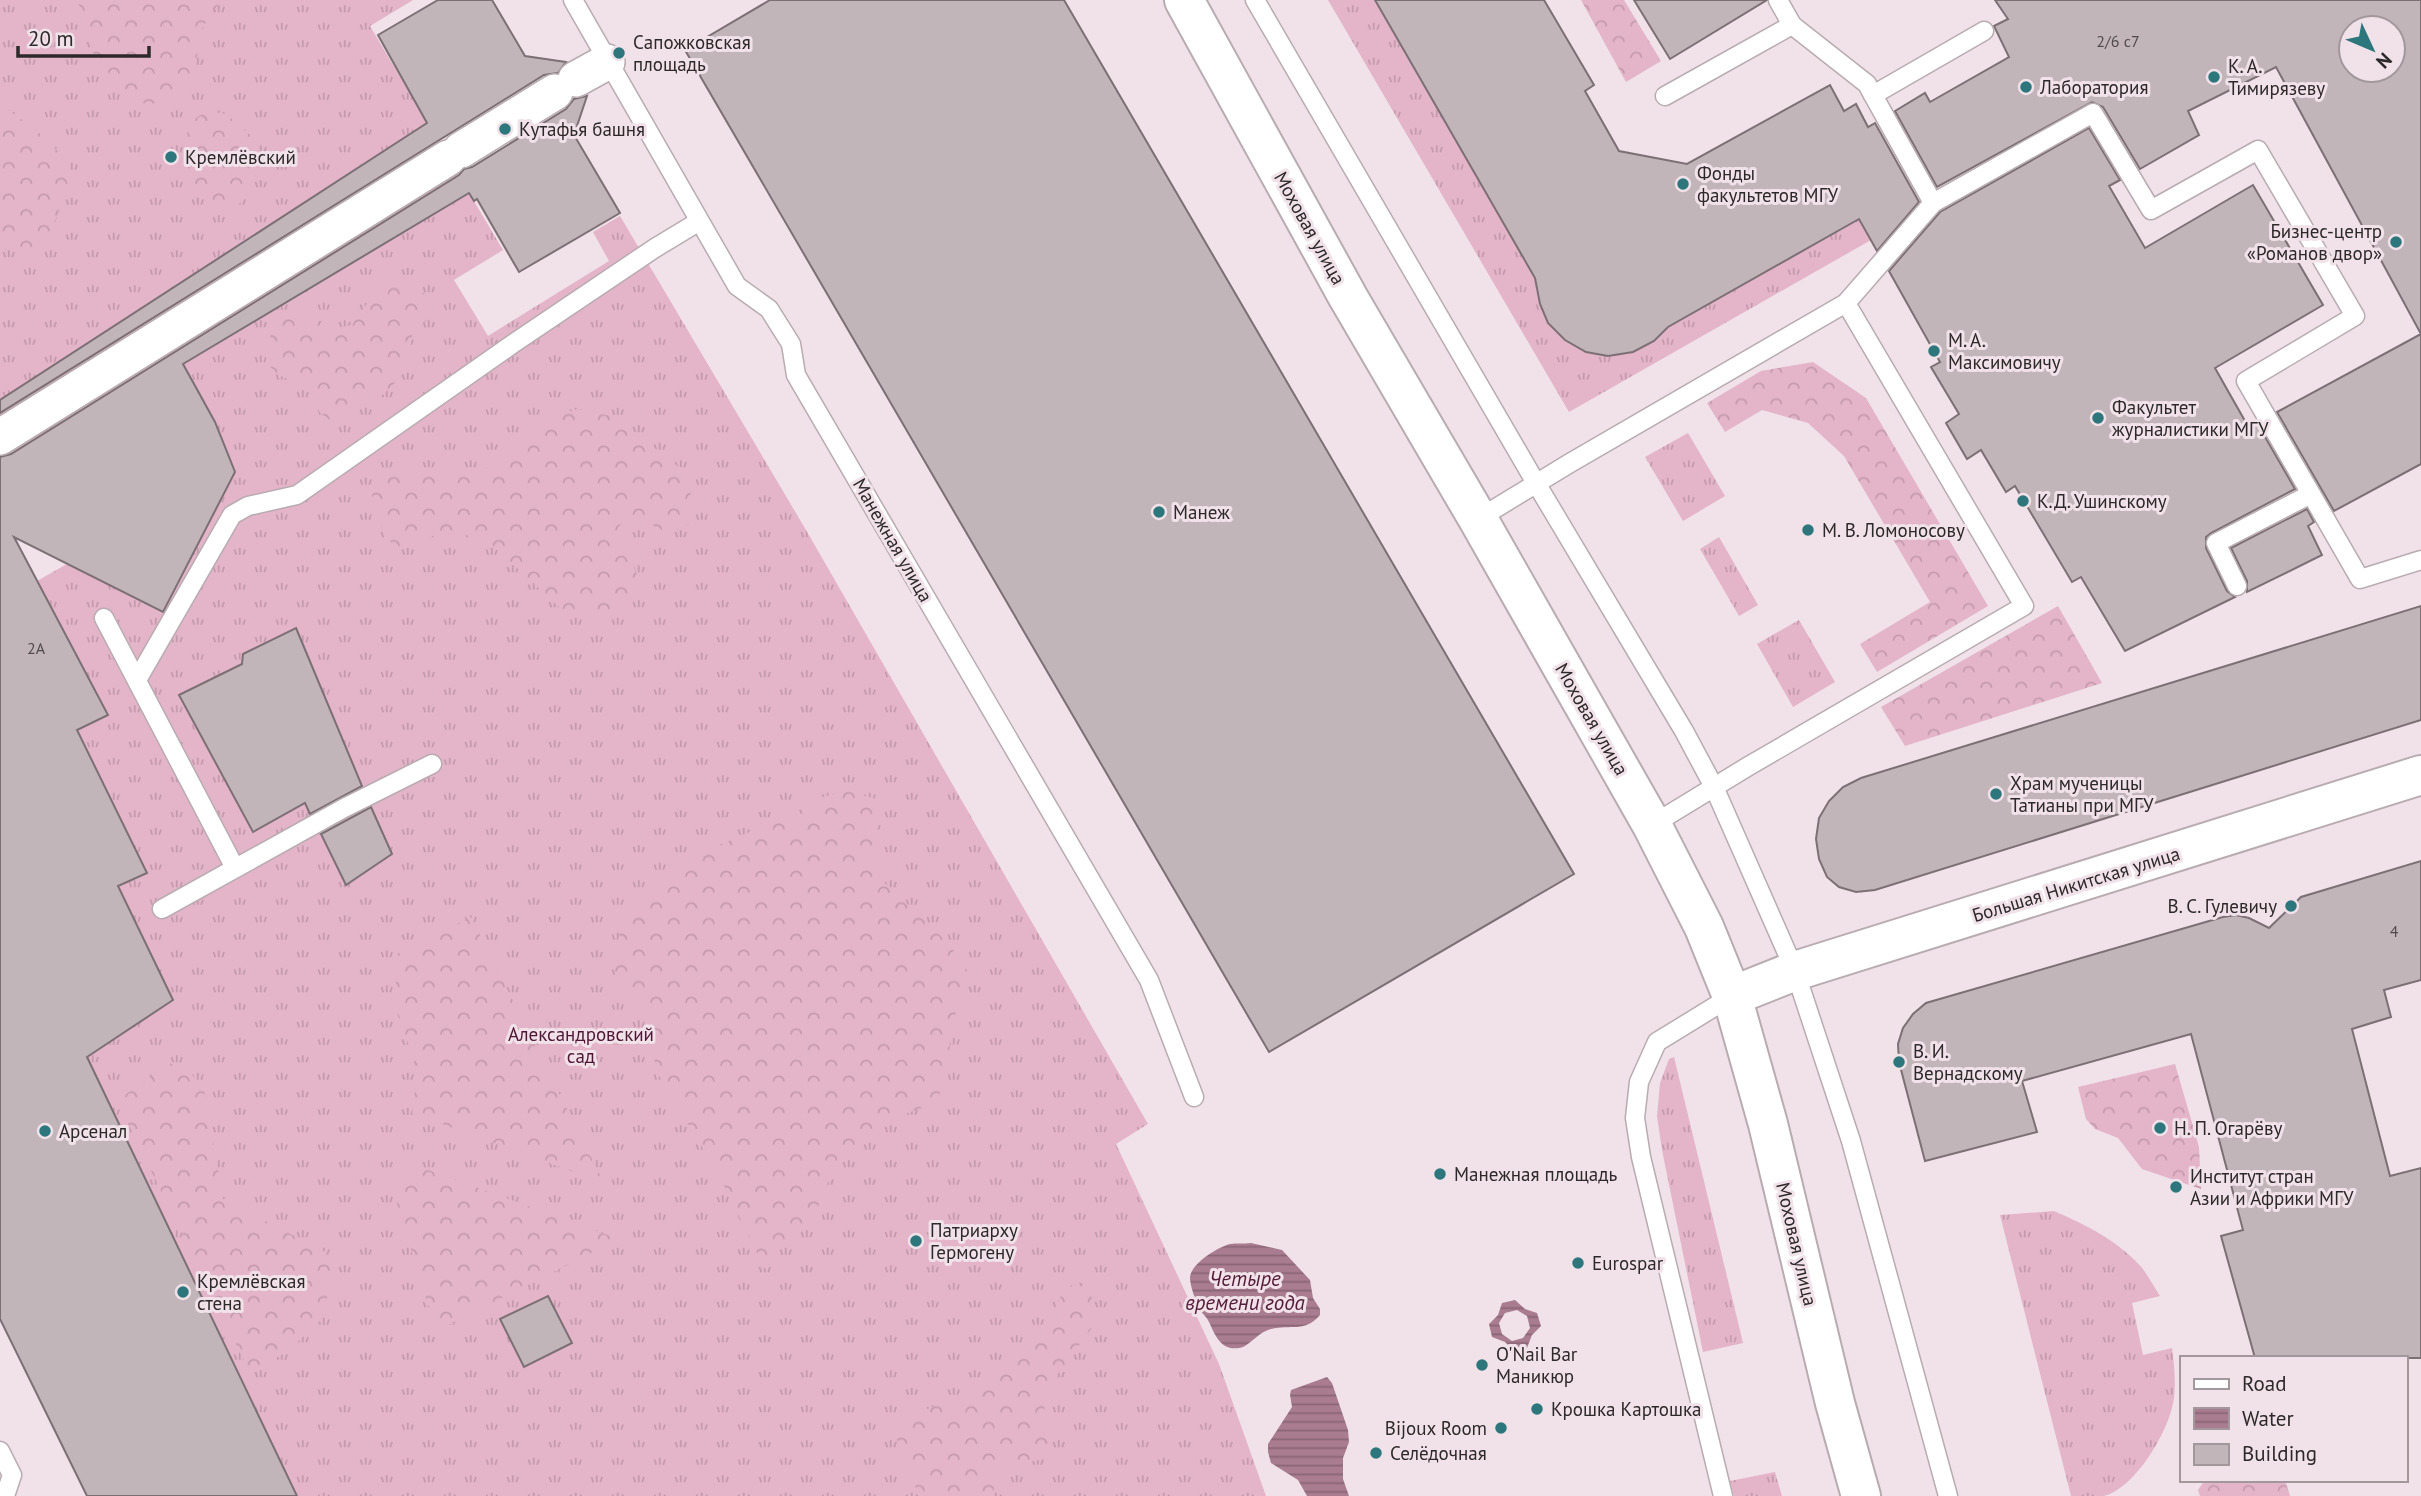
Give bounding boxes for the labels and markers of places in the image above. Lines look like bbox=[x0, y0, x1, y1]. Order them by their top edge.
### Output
place label: Сапожковская площадь bbox=[633, 30, 751, 76]
marker: Сапожковская площадь bbox=[611, 45, 627, 61]
place label: К. А. Тимирязеву bbox=[2228, 54, 2325, 100]
marker: К. А. Тимирязеву bbox=[2206, 69, 2222, 85]
place label: Лаборатория bbox=[2039, 75, 2148, 99]
marker: Лаборатория bbox=[2018, 79, 2034, 95]
place label: Кутафья башня bbox=[519, 117, 645, 141]
marker: Кутафья башня bbox=[497, 121, 513, 137]
place label: Кремлёвский bbox=[185, 145, 296, 169]
marker: Кремлёвский bbox=[163, 149, 179, 165]
place label: Фонды факультетов МГУ bbox=[1697, 161, 1839, 207]
marker: Фонды факультетов МГУ bbox=[1675, 176, 1691, 192]
place label: Бизнес-центр «Романов двор» bbox=[2247, 219, 2382, 265]
marker: Бизнес-центр «Романов двор» bbox=[2388, 234, 2404, 250]
place label: М. А. Максимовичу bbox=[1948, 328, 2061, 374]
marker: М. А. Максимовичу bbox=[1926, 343, 1942, 359]
place label: Факультет журналистики МГУ bbox=[2112, 395, 2269, 441]
marker: Факультет журналистики МГУ bbox=[2090, 410, 2106, 426]
place label: К.Д. Ушинскому bbox=[2037, 489, 2167, 513]
marker: К.Д. Ушинскому bbox=[2015, 493, 2031, 509]
place label: Манеж bbox=[1173, 500, 1230, 524]
marker: Манеж bbox=[1151, 504, 1167, 520]
place label: М. В. Ломоносову bbox=[1822, 518, 1965, 542]
marker: М. В. Ломоносову bbox=[1800, 522, 1816, 538]
place label: Храм мученицы Татианы при МГУ bbox=[2010, 771, 2154, 817]
marker: Храм мученицы Татианы при МГУ bbox=[1988, 786, 2004, 802]
place label: В. С. Гулевичу bbox=[2168, 894, 2277, 918]
marker: В. С. Гулевичу bbox=[2283, 898, 2299, 914]
place label: В. И. Вернадскому bbox=[1913, 1039, 2023, 1085]
marker: В. И. Вернадскому bbox=[1891, 1054, 1907, 1070]
place label: Н. П. Огарёву bbox=[2174, 1116, 2282, 1140]
place label: Арсенал bbox=[59, 1119, 127, 1143]
marker: Н. П. Огарёву bbox=[2152, 1120, 2168, 1136]
marker: Арсенал bbox=[37, 1123, 53, 1139]
place label: Манежная площадь bbox=[1454, 1162, 1617, 1186]
place label: Институт стран Азии и Африки МГУ bbox=[2190, 1164, 2354, 1210]
marker: Манежная площадь bbox=[1432, 1166, 1448, 1182]
marker: Институт стран Азии и Африки МГУ bbox=[2168, 1179, 2184, 1195]
place label: Патриарху Гермогену bbox=[930, 1218, 1018, 1264]
marker: Патриарху Гермогену bbox=[908, 1233, 924, 1249]
place label: Eurospar bbox=[1592, 1251, 1664, 1275]
marker: Eurospar bbox=[1570, 1255, 1586, 1271]
place label: Кремлёвская стена bbox=[197, 1269, 306, 1315]
marker: Кремлёвская стена bbox=[175, 1284, 191, 1300]
place label: O'Nail Bar Маникюр bbox=[1496, 1342, 1578, 1388]
marker: O'Nail Bar Маникюр bbox=[1474, 1357, 1490, 1373]
place label: Крошка Картошка bbox=[1551, 1397, 1702, 1421]
marker: Крошка Картошка bbox=[1529, 1401, 1545, 1417]
place label: Bijoux Room bbox=[1385, 1416, 1487, 1440]
marker: Bijoux Room bbox=[1493, 1420, 1509, 1436]
place label: Селёдочная bbox=[1390, 1441, 1487, 1465]
marker: Селёдочная bbox=[1368, 1445, 1384, 1461]

